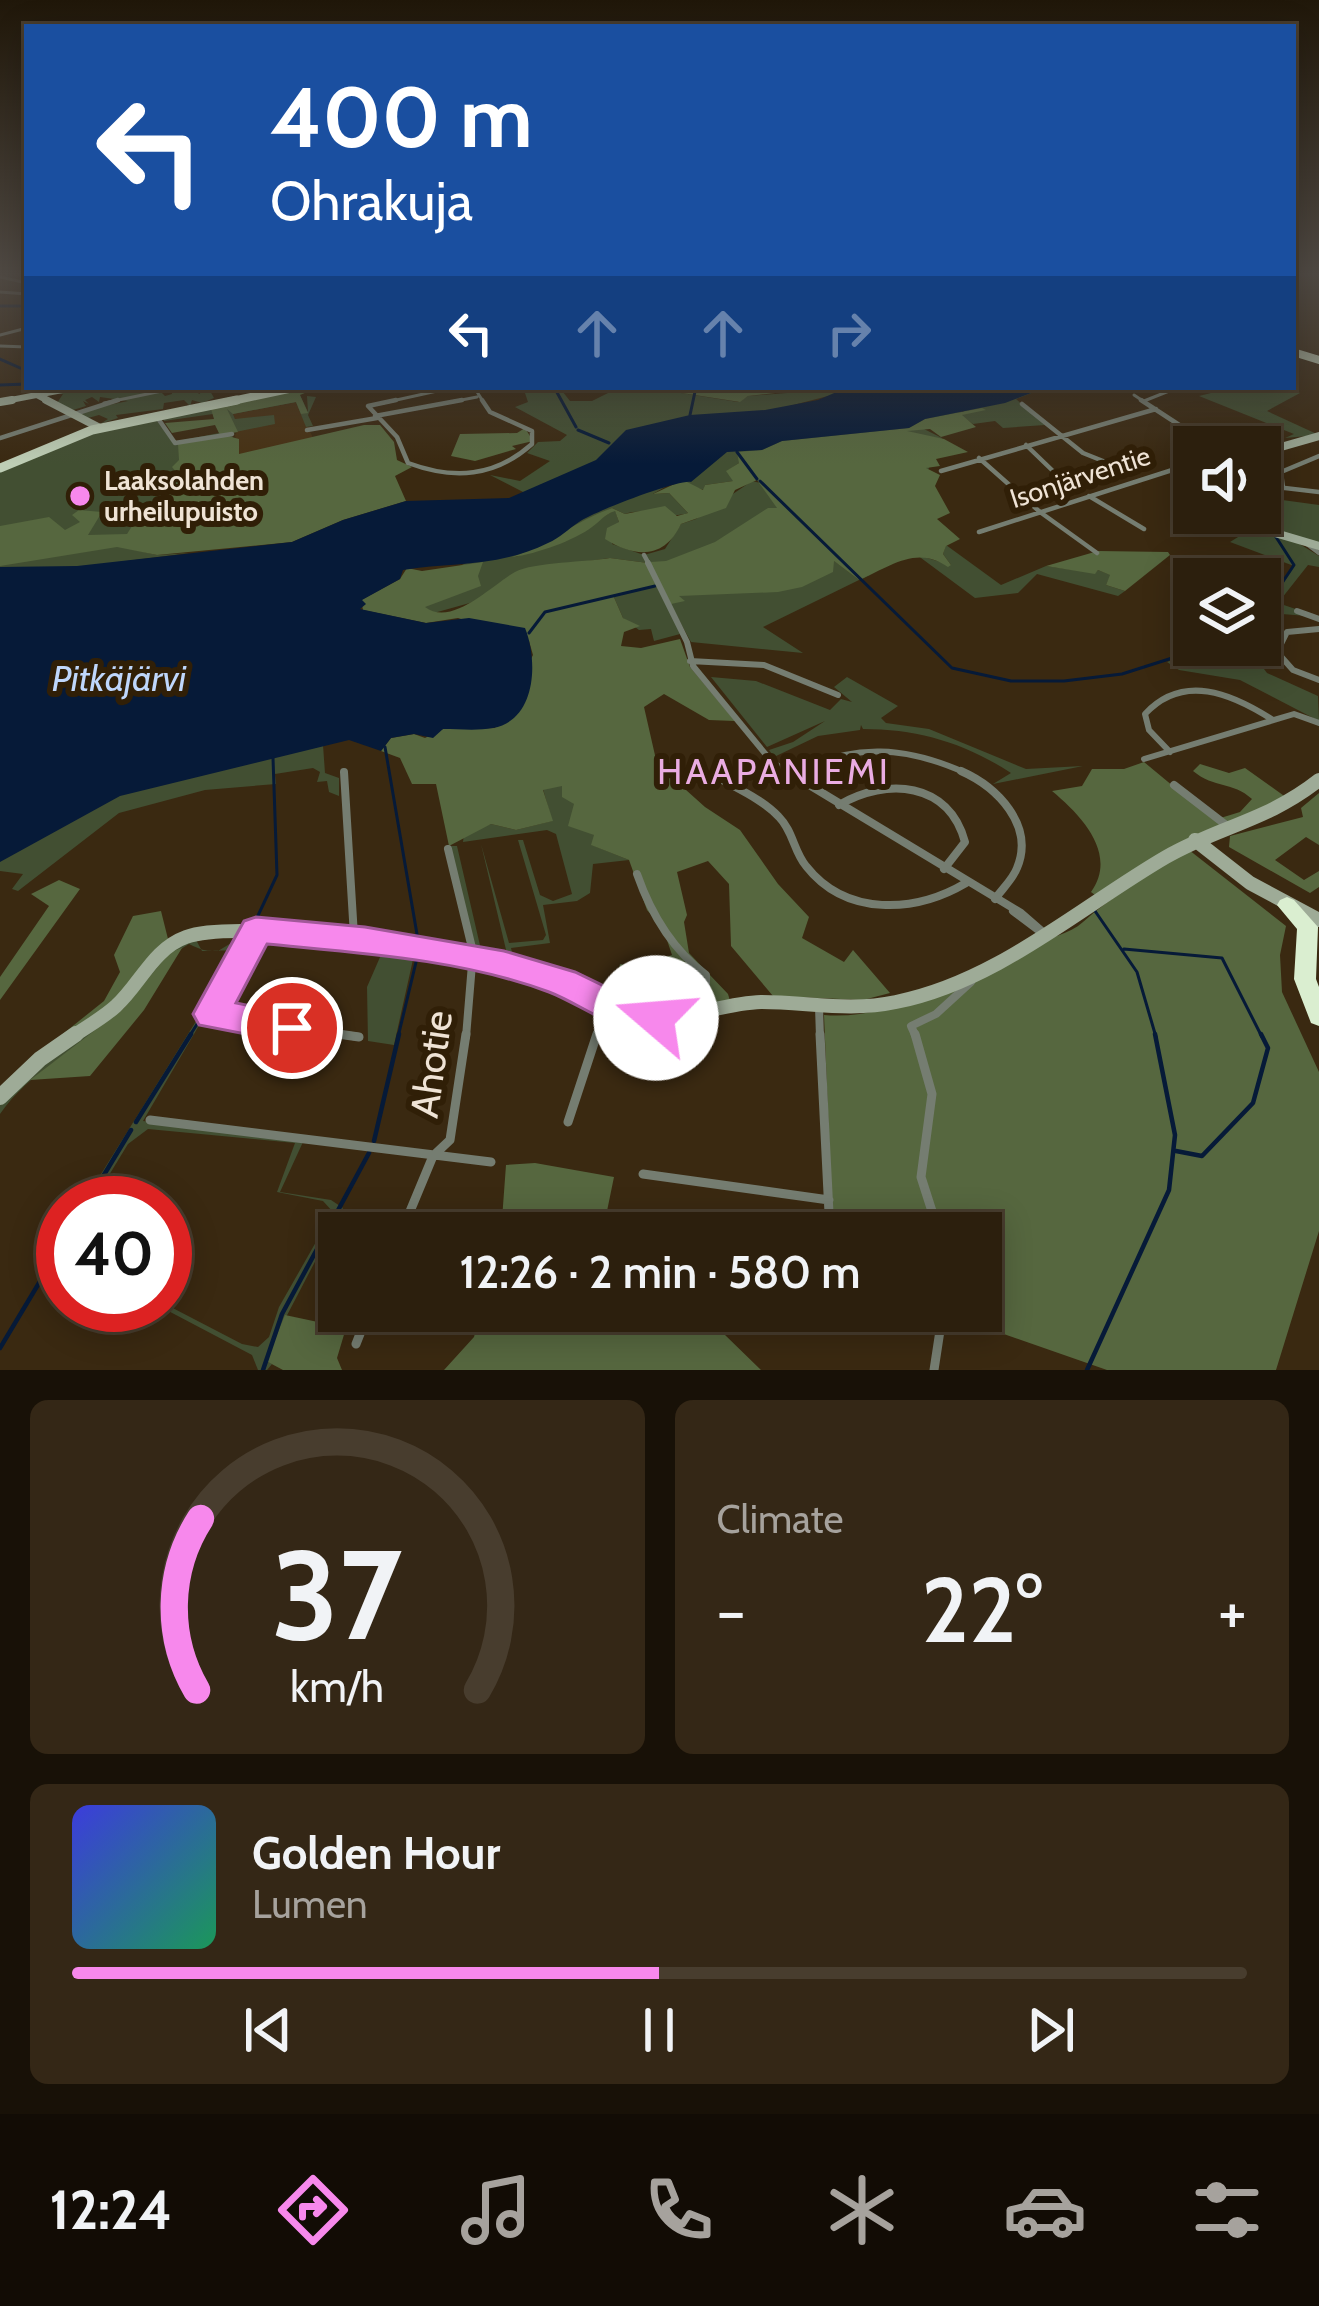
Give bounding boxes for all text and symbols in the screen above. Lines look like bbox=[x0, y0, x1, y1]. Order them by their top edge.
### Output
text: 400 m bbox=[270, 66, 533, 168]
icon: left bbox=[72, 72, 228, 228]
text: Ohrakuja bbox=[270, 168, 473, 234]
icon: left bbox=[438, 300, 504, 366]
icon: ahead bbox=[564, 300, 630, 366]
icon: ahead bbox=[690, 300, 756, 366]
icon: right bbox=[816, 300, 882, 366]
map controls bbox=[1173, 426, 1281, 666]
button: sound bbox=[1173, 426, 1281, 534]
street label: Isonjärventie bbox=[1006, 439, 1154, 515]
place label: Laaksolahden urheilupuisto bbox=[104, 464, 264, 528]
marker: Laaksolahden urheilupuisto bbox=[67, 483, 93, 509]
button: layers bbox=[1173, 558, 1281, 666]
water label: Pitkäjärvi bbox=[52, 656, 187, 700]
district label: HAAPANIEMI bbox=[657, 749, 891, 793]
position arrow bbox=[593, 955, 719, 1081]
pin bbox=[241, 977, 343, 1079]
icon: arrive bbox=[259, 995, 325, 1061]
street label: Ahotie bbox=[400, 1007, 462, 1121]
speed limit sign: 40 bbox=[36, 1176, 192, 1332]
text: 12:26 · 2 min · 580 m bbox=[460, 1245, 860, 1299]
text: Climate bbox=[717, 1495, 843, 1543]
text: 37 bbox=[272, 1519, 403, 1670]
text: 22° bbox=[921, 1555, 1042, 1665]
text: − bbox=[717, 1570, 746, 1651]
text: + bbox=[1218, 1570, 1247, 1651]
text: km/h bbox=[290, 1661, 384, 1713]
text: Golden Hour bbox=[252, 1826, 500, 1880]
text: Lumen bbox=[252, 1880, 368, 1928]
icon: previous bbox=[235, 1997, 301, 2063]
icon: pause bbox=[626, 1997, 692, 2063]
icon: next bbox=[1018, 1997, 1084, 2063]
icon: directions bbox=[271, 2168, 355, 2252]
icon: music bbox=[454, 2168, 538, 2252]
icon: phone bbox=[637, 2168, 721, 2252]
icon: climate bbox=[820, 2168, 904, 2252]
icon: car bbox=[1003, 2168, 1087, 2252]
icon: filters bbox=[1185, 2168, 1269, 2252]
text: 12:24 bbox=[49, 2177, 172, 2243]

